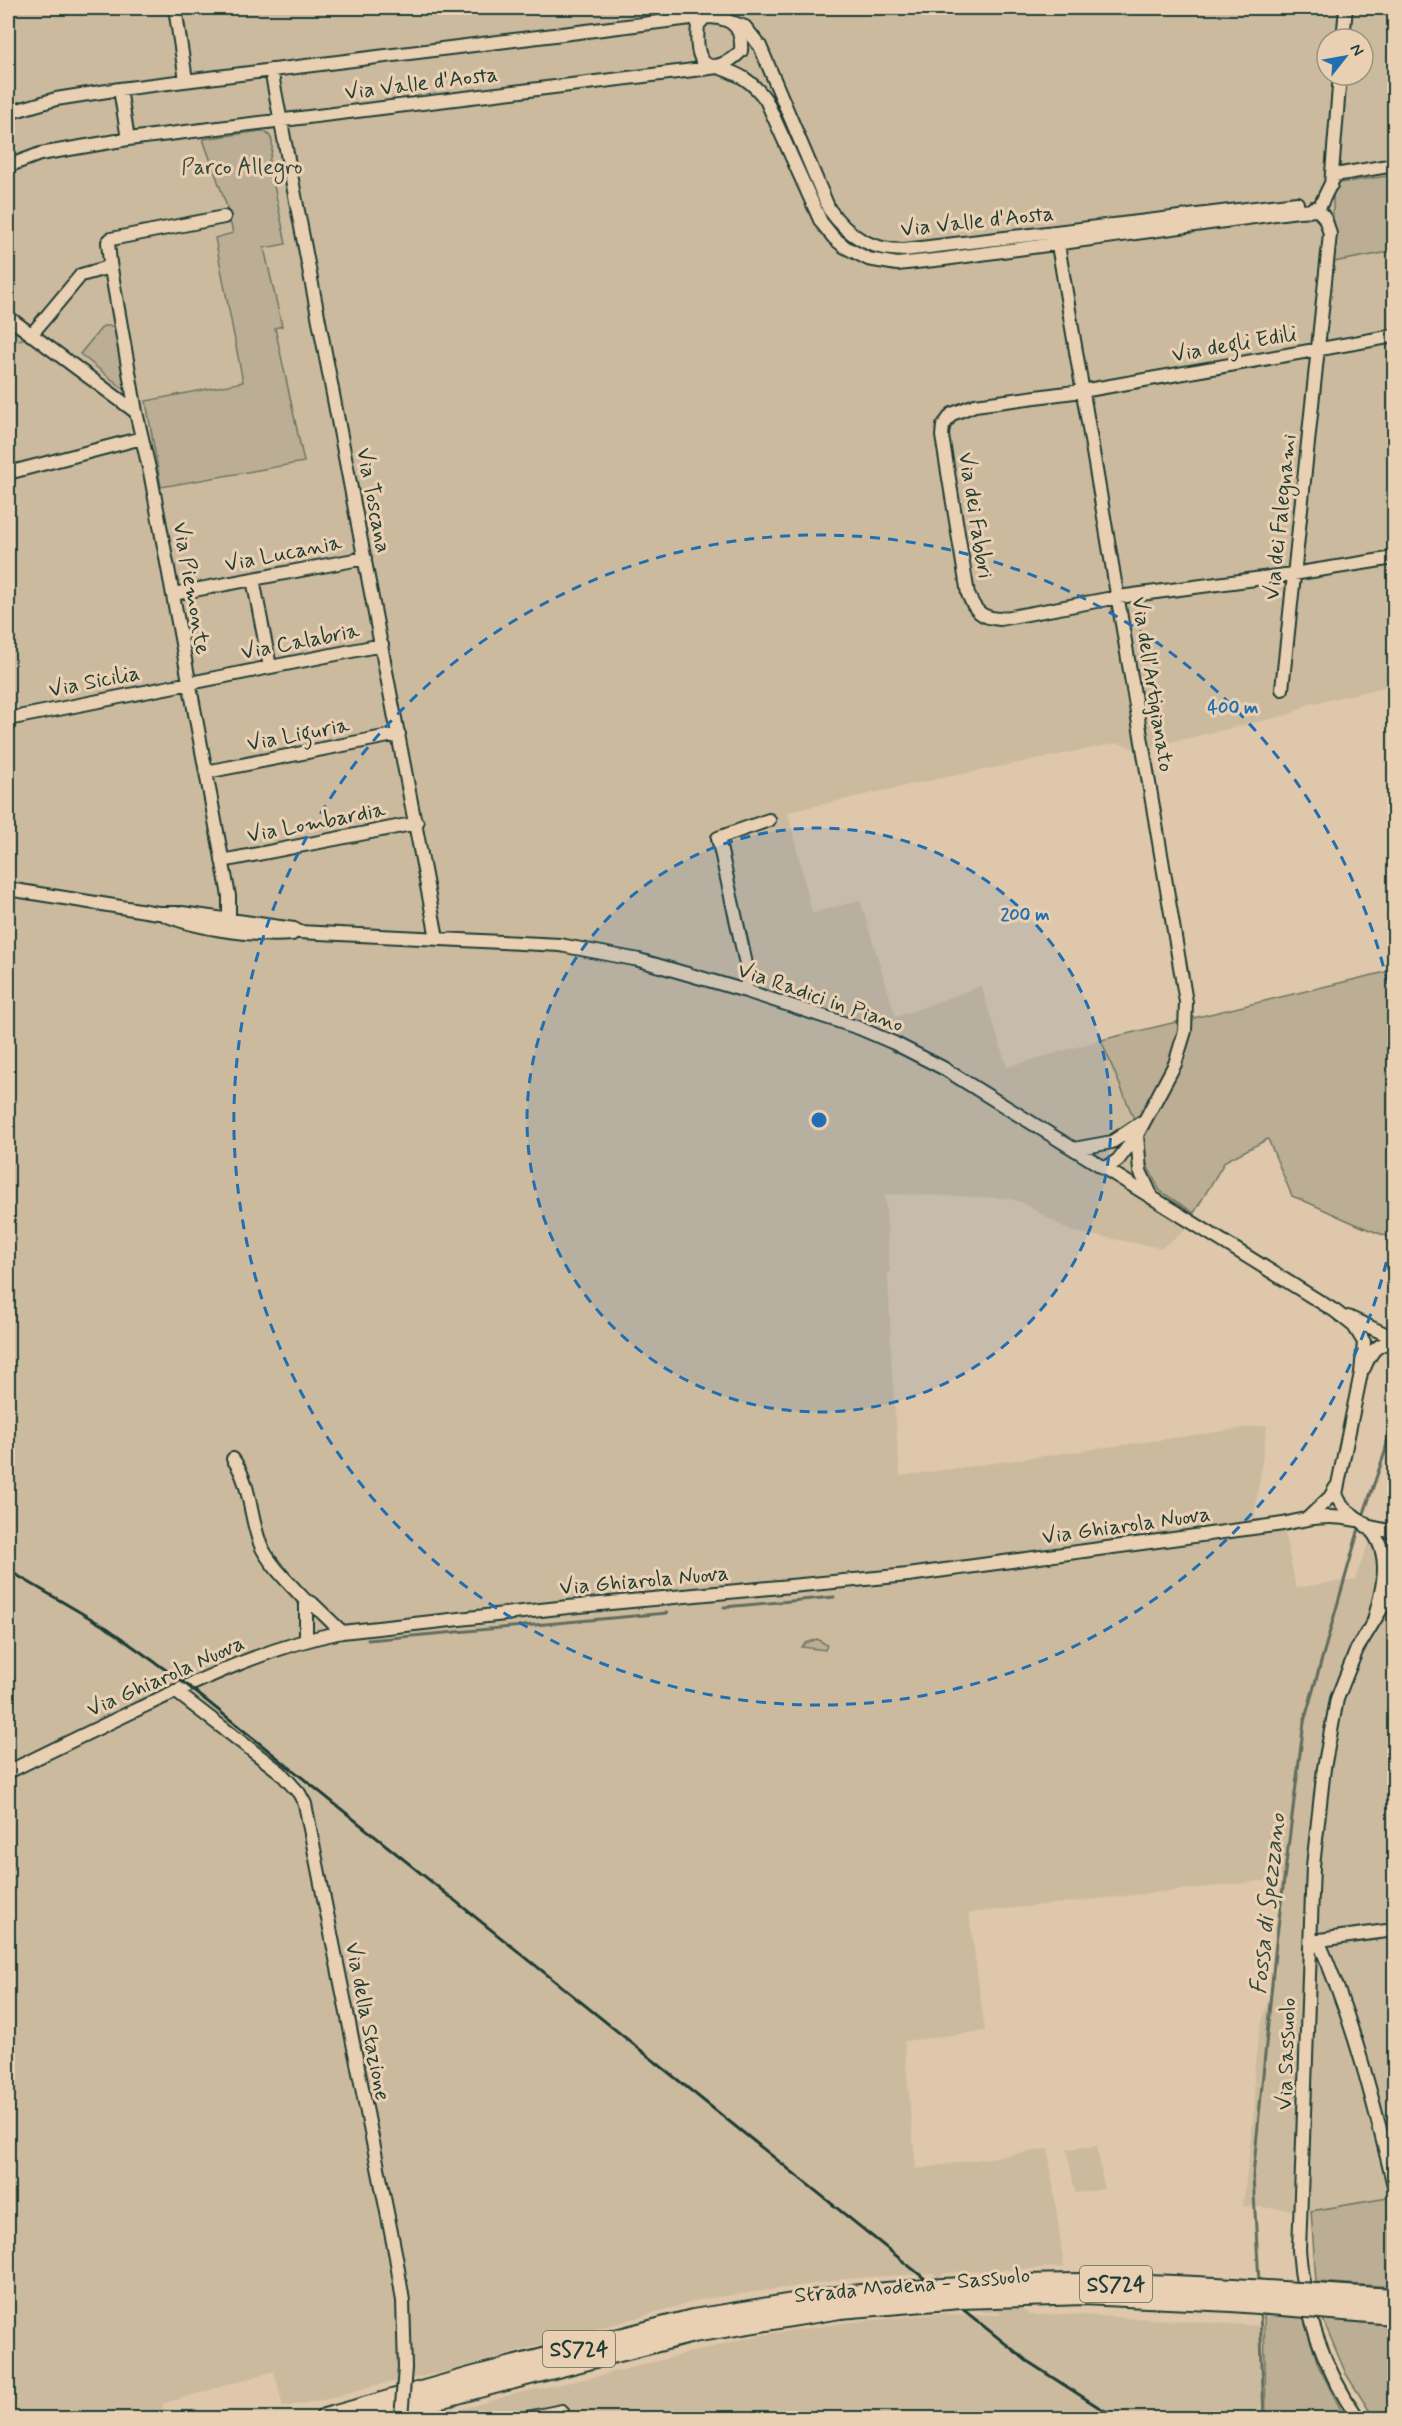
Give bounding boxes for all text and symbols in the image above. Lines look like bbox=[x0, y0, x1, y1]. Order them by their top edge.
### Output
north arrow bbox=[1315, 27, 1375, 87]
text: N bbox=[1345, 40, 1368, 60]
street label: Via Valle d'Aosta bbox=[343, 61, 499, 107]
park label: Parco Allegro bbox=[181, 154, 303, 185]
street label: Via Valle d'Aosta bbox=[899, 200, 1055, 244]
street label: Via degli Edili bbox=[1170, 320, 1300, 373]
street label: Via dei Falegnami bbox=[1258, 433, 1307, 602]
street label: Via Toscana bbox=[349, 445, 397, 555]
street label: Via dei Fabbri bbox=[951, 450, 999, 581]
street label: Via Piemonte bbox=[166, 520, 216, 657]
street label: Via Lucania bbox=[223, 529, 345, 579]
street label: Via dell'Artigianato bbox=[1123, 595, 1180, 774]
street label: Via Calabria bbox=[239, 617, 363, 667]
street label: Via Sicilia bbox=[46, 659, 142, 705]
text: 400 m bbox=[1208, 696, 1258, 720]
street label: Via Liguria bbox=[245, 711, 353, 762]
street label: Via Lombardia bbox=[245, 796, 389, 850]
text: 200 m bbox=[1000, 903, 1050, 927]
street label: Via Radici in Piano bbox=[734, 956, 907, 1039]
centre of rings bbox=[809, 1110, 829, 1130]
street label: Via Ghiarola Nuova bbox=[1040, 1500, 1212, 1552]
street label: Via Ghiarola Nuova bbox=[558, 1560, 730, 1602]
street label: Via Ghiarola Nuova bbox=[83, 1629, 249, 1724]
water label: Fossa di Spezzano bbox=[1244, 1812, 1293, 1996]
street label: Via della Stazione bbox=[338, 1940, 396, 2103]
street label: Via Sassuolo bbox=[1271, 1997, 1303, 2111]
street label: Strada Modena - Sassuolo bbox=[793, 2262, 1031, 2310]
road number: SS724 bbox=[1080, 2266, 1152, 2302]
road number: SS724 bbox=[543, 2331, 615, 2367]

